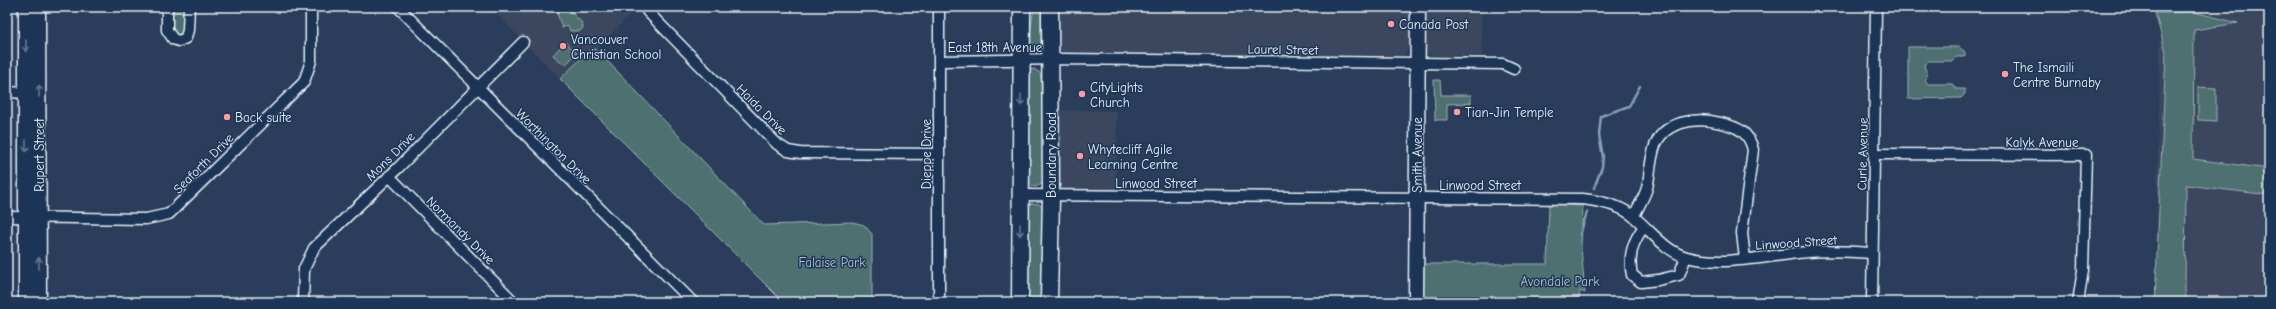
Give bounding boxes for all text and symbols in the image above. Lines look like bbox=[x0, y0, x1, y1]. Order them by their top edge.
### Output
place label: Canada Post bbox=[1399, 17, 1469, 32]
marker: Canada Post bbox=[1386, 19, 1396, 29]
place label: Vancouver Christian School bbox=[571, 32, 661, 62]
one-way arrow bbox=[22, 39, 30, 52]
street label: East 18th Avenue bbox=[948, 40, 1043, 55]
marker: Vancouver Christian School bbox=[558, 41, 568, 51]
street label: Laurel Street bbox=[1247, 41, 1320, 58]
place label: The Ismaili Centre Burnaby bbox=[2013, 60, 2101, 90]
marker: The Ismaili Centre Burnaby bbox=[2000, 69, 2010, 79]
place label: CityLights Church bbox=[1090, 80, 1143, 110]
street label: Haida Drive bbox=[733, 81, 790, 138]
one-way arrow bbox=[35, 85, 43, 98]
marker: CityLights Church bbox=[1077, 89, 1087, 99]
one-way arrow bbox=[1017, 93, 1025, 106]
place label: Tian-Jin Temple bbox=[1465, 105, 1554, 120]
street label: Worthington Drive bbox=[513, 106, 595, 187]
marker: Tian-Jin Temple bbox=[1452, 107, 1462, 117]
place label: Back suite bbox=[235, 110, 292, 125]
marker: Back suite bbox=[222, 112, 232, 122]
street label: Boundary Road bbox=[1044, 112, 1059, 198]
street label: Rupert Street bbox=[32, 117, 47, 192]
street label: Smith Avenue bbox=[1410, 117, 1425, 193]
street label: Curle Avenue bbox=[1854, 117, 1871, 191]
street label: Dieppe Drive bbox=[919, 118, 934, 189]
street label: Mons Drive bbox=[363, 129, 418, 184]
street label: Seaforth Drive bbox=[170, 130, 237, 197]
street label: Kalyk Avenue bbox=[2006, 135, 2079, 150]
one-way arrow bbox=[22, 139, 30, 152]
place label: Whytecliff Agile Learning Centre bbox=[1088, 142, 1179, 172]
marker: Whytecliff Agile Learning Centre bbox=[1075, 151, 1085, 161]
street label: Linwood Street bbox=[1115, 176, 1198, 191]
street label: Linwood Street bbox=[1439, 178, 1522, 193]
street label: Normandy Drive bbox=[423, 193, 498, 268]
one-way arrow bbox=[1016, 223, 1024, 236]
street label: Linwood Street bbox=[1755, 232, 1839, 253]
park label: Falaise Park bbox=[798, 255, 866, 270]
one-way arrow bbox=[35, 257, 43, 270]
park label: Avondale Park bbox=[1521, 274, 1600, 289]

